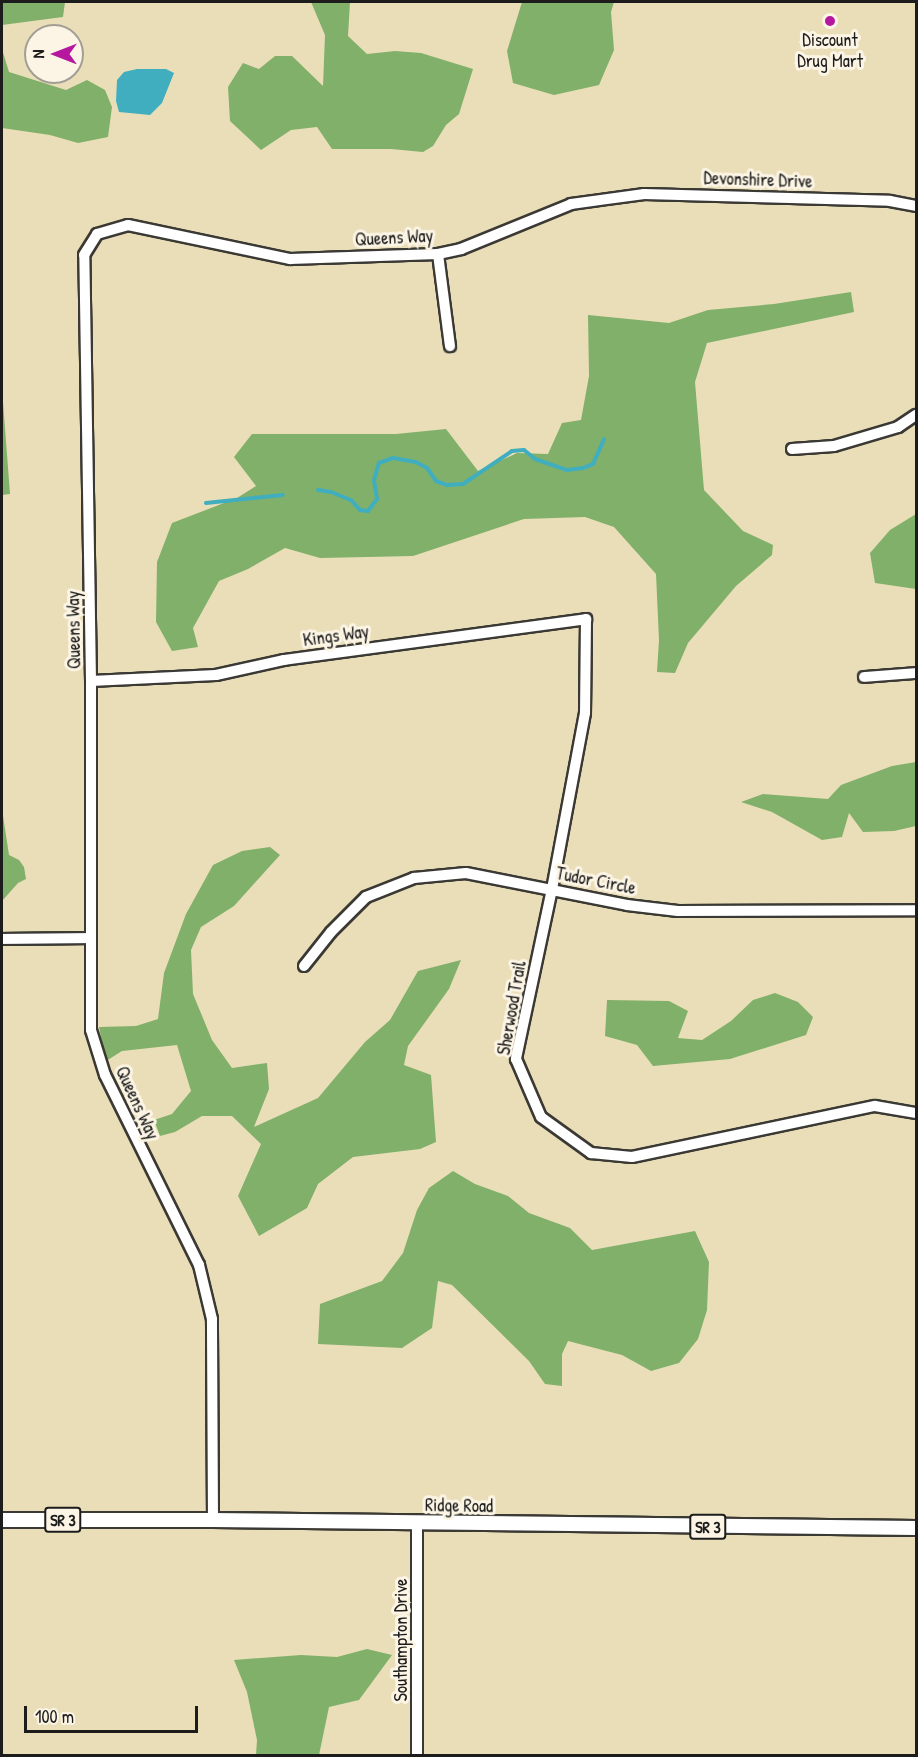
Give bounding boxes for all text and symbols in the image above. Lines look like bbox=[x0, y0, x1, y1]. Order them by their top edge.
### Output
marker: Discount Drug Mart bbox=[823, 14, 837, 28]
north arrow bbox=[24, 24, 84, 84]
place label: Discount Drug Mart bbox=[797, 30, 863, 72]
text: N bbox=[27, 50, 49, 58]
street label: Devonshire Drive bbox=[703, 167, 813, 193]
street label: Queens Way bbox=[354, 225, 434, 251]
street label: Queens Way bbox=[63, 591, 85, 669]
street label: Kings Way bbox=[302, 621, 370, 651]
street label: Tudor Circle bbox=[554, 863, 638, 899]
street label: Sherwood Trail bbox=[493, 959, 531, 1057]
street label: Queens Way bbox=[111, 1063, 163, 1143]
street label: Ridge Road bbox=[425, 1495, 493, 1517]
road number: SR 3 bbox=[44, 1507, 82, 1533]
road number: SR 3 bbox=[688, 1514, 728, 1540]
street label: Southampton Drive bbox=[390, 1578, 412, 1702]
scale bar bbox=[27, 1694, 201, 1732]
text: 100 m bbox=[35, 1704, 74, 1729]

